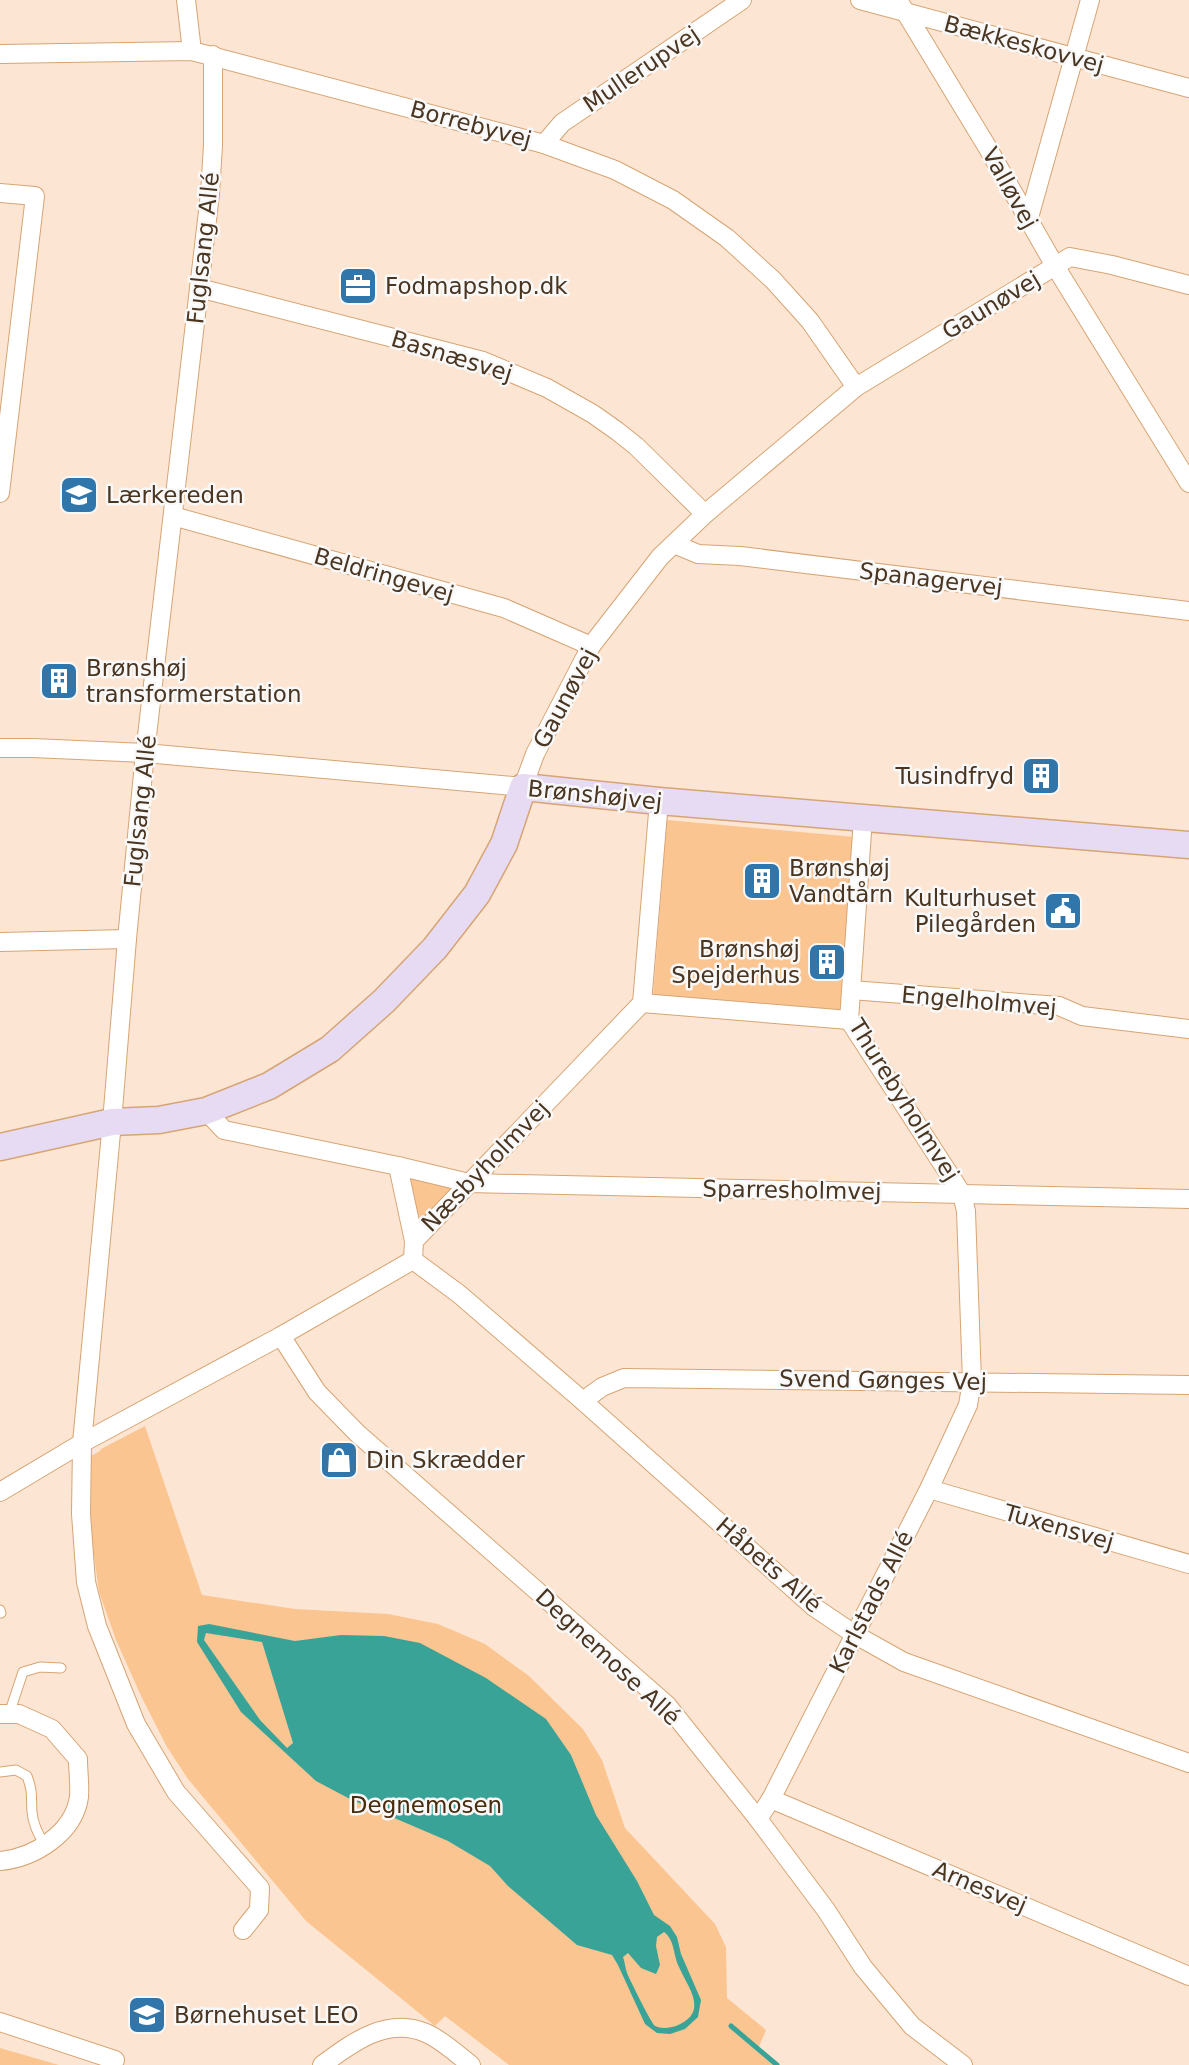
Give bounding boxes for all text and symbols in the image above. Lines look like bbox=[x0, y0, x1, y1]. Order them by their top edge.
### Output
street label: Bækkeskovvej bbox=[941, 10, 1107, 78]
street label: Mullerupvej bbox=[578, 21, 704, 117]
street label: Borrebyvej bbox=[408, 95, 534, 153]
street label: Valløvej bbox=[977, 143, 1043, 233]
street label: Fuglsang Allé bbox=[182, 171, 224, 325]
office icon: Fodmapshop.dk bbox=[337, 265, 379, 307]
street label: Gaunøvej bbox=[937, 266, 1045, 344]
place label: Fodmapshop.dk bbox=[385, 273, 568, 299]
street label: Basnæsvej bbox=[388, 325, 516, 387]
school or university icon: Lærkereden bbox=[58, 474, 100, 516]
place label: Lærkereden bbox=[106, 482, 244, 508]
street label: Beldringevej bbox=[311, 543, 457, 607]
street label: Spanagervej bbox=[858, 557, 1004, 601]
street label: Gaunøvej bbox=[528, 644, 602, 752]
place label: Brønshøj transformerstation bbox=[86, 655, 302, 707]
building icon: Brønshøj transformerstation bbox=[38, 660, 80, 702]
street label: Fuglsang Allé bbox=[119, 734, 161, 888]
building icon: Tusindfryd bbox=[1020, 755, 1062, 797]
place label: Tusindfryd bbox=[895, 763, 1014, 789]
street label: Brønshøjvej bbox=[526, 775, 664, 815]
place label: Brønshøj Vandtårn bbox=[789, 855, 893, 907]
building icon: Brønshøj Vandtårn bbox=[741, 860, 783, 902]
place label: Kulturhuset Pilegården bbox=[904, 885, 1036, 937]
public building icon: Kulturhuset Pilegården bbox=[1042, 890, 1084, 932]
place label: Brønshøj Spejderhus bbox=[671, 936, 800, 988]
building icon: Brønshøj Spejderhus bbox=[806, 941, 848, 983]
street label: Engelholmvej bbox=[900, 981, 1058, 1021]
street label: Thurebyholmvej bbox=[843, 1013, 964, 1186]
street label: Næsbyholmvej bbox=[416, 1095, 554, 1237]
street label: Sparresholmvej bbox=[702, 1175, 882, 1205]
street label: Svend Gønges Vej bbox=[779, 1365, 987, 1395]
shop icon: Din Skrædder bbox=[318, 1439, 360, 1481]
place label: Din Skrædder bbox=[366, 1447, 525, 1473]
street label: Tuxensvej bbox=[1000, 1499, 1117, 1555]
street label: Håbets Allé bbox=[711, 1511, 828, 1618]
street label: Karlstads Allé bbox=[824, 1526, 918, 1678]
street label: Degnemose Allé bbox=[530, 1583, 686, 1731]
park label: Degnemosen bbox=[350, 1792, 502, 1818]
street label: Arnesvej bbox=[929, 1856, 1031, 1918]
school or university icon: Børnehuset LEO bbox=[126, 1994, 168, 2036]
place label: Børnehuset LEO bbox=[174, 2002, 359, 2028]

